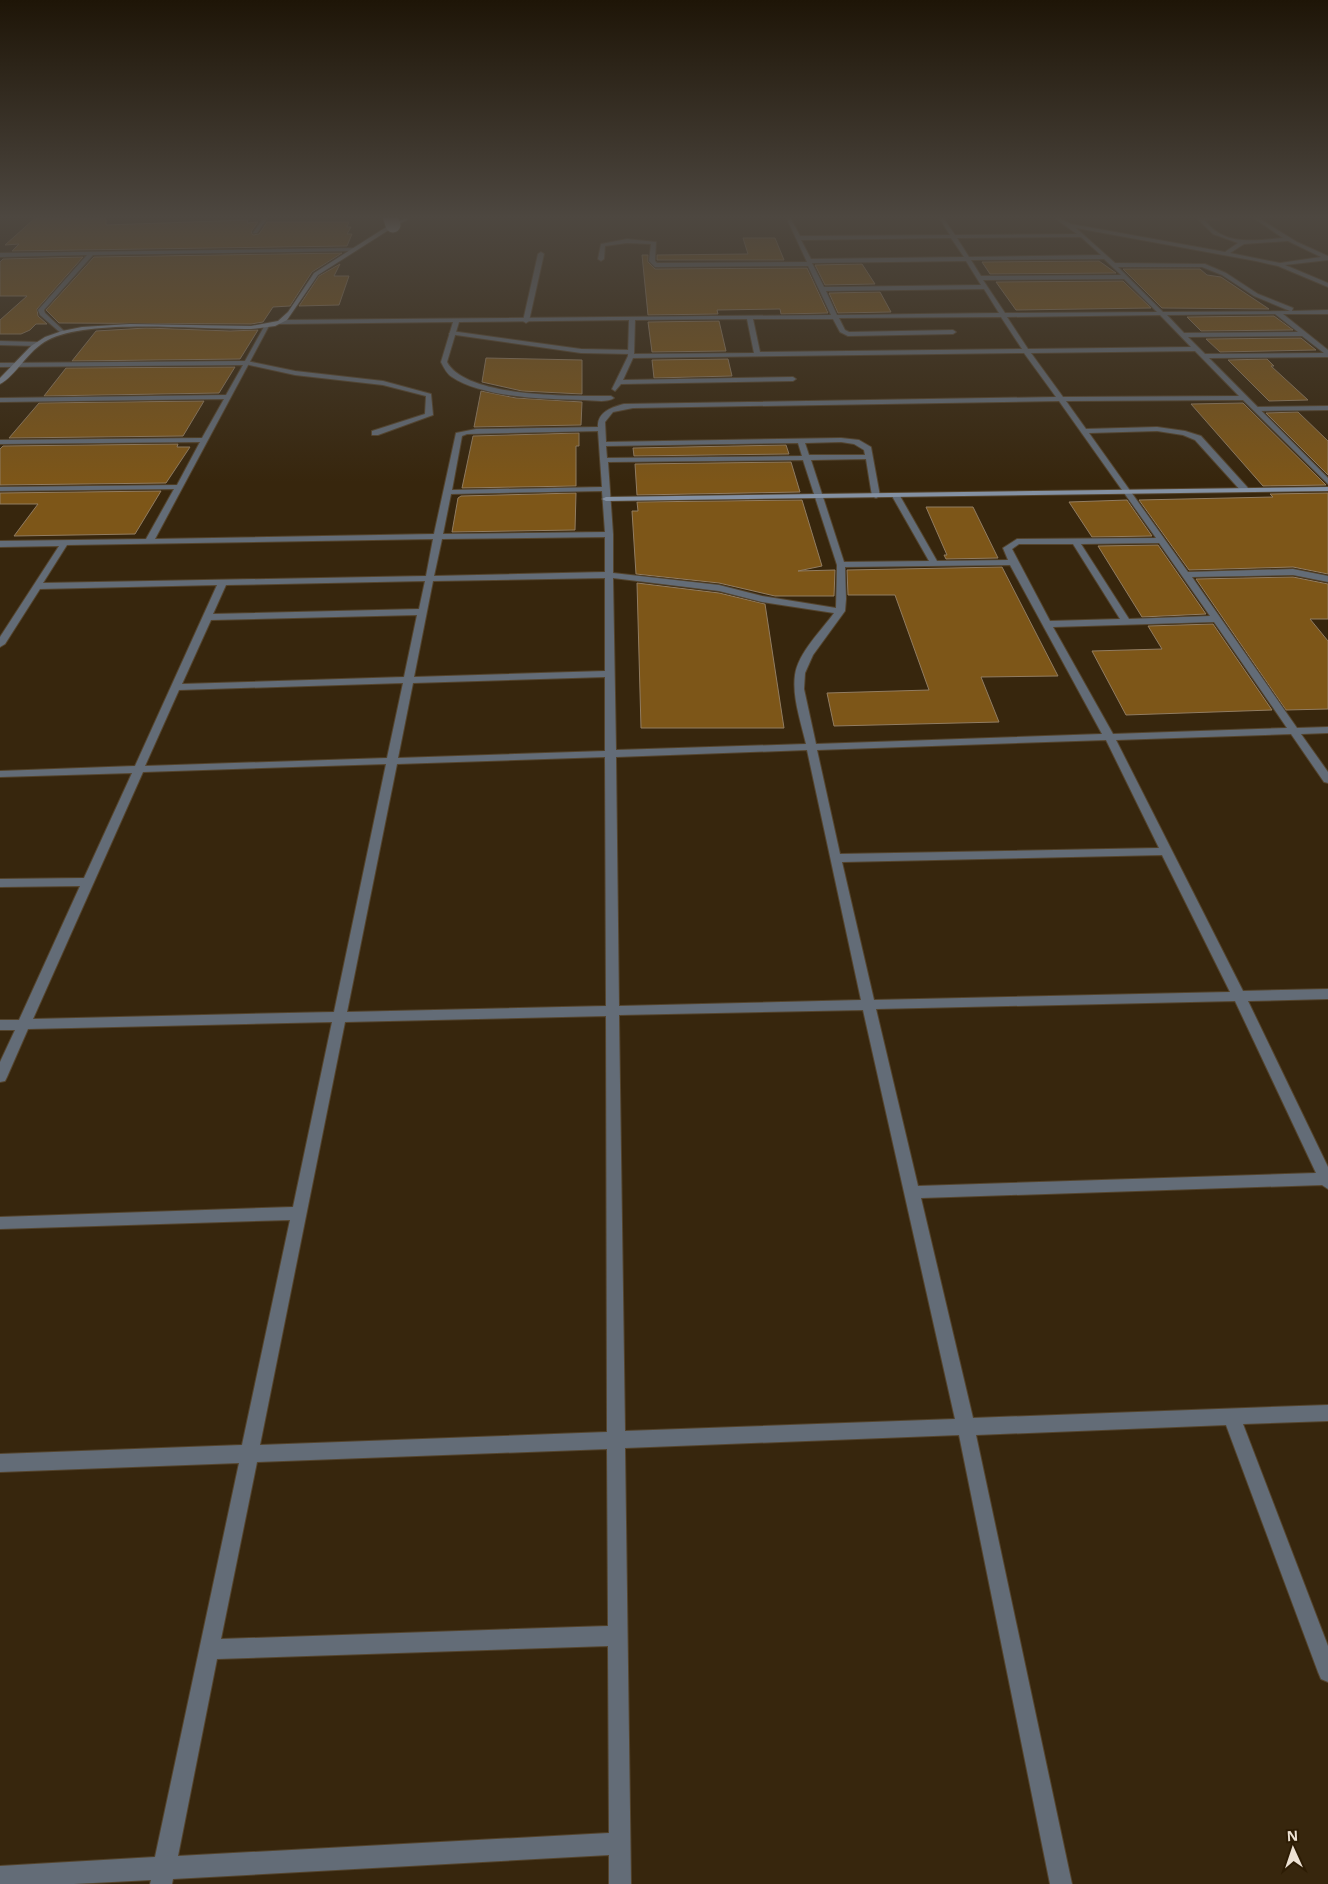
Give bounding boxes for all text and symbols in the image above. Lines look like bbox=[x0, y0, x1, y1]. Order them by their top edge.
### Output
north arrow bbox=[1268, 1824, 1318, 1874]
text: N bbox=[1286, 1826, 1298, 1845]

